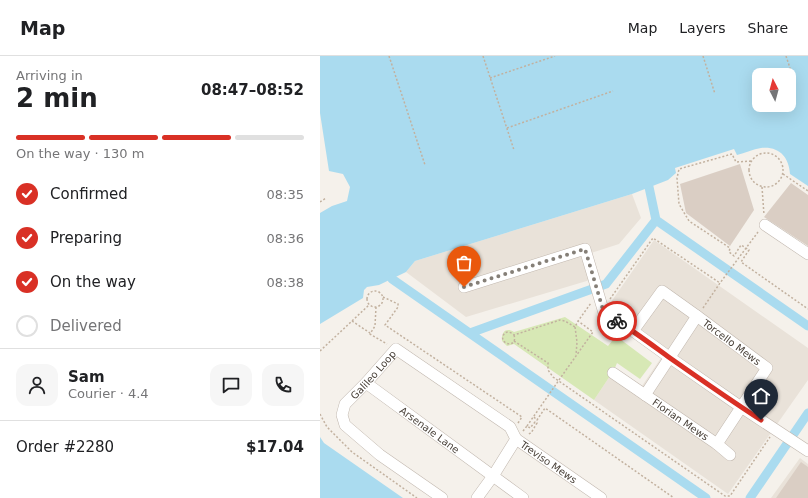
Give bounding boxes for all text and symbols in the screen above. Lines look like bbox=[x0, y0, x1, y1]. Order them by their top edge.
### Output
text: Map bbox=[20, 17, 65, 39]
text: Map bbox=[628, 20, 657, 36]
text: Layers bbox=[679, 20, 726, 36]
text: Share bbox=[748, 20, 788, 36]
text: Arriving in bbox=[16, 68, 83, 83]
north arrow bbox=[752, 68, 796, 112]
map controls bbox=[752, 68, 796, 112]
text: 08:47–08:52 bbox=[201, 81, 304, 99]
text: 2 min bbox=[16, 83, 98, 113]
text: On the way · 130 m bbox=[16, 146, 144, 161]
icon: check bbox=[16, 183, 38, 205]
text: Confirmed bbox=[50, 185, 128, 203]
text: 08:35 bbox=[267, 187, 304, 202]
icon: check bbox=[16, 227, 38, 249]
text: Preparing bbox=[50, 229, 122, 247]
text: 08:36 bbox=[267, 231, 304, 246]
pin bbox=[447, 246, 481, 287]
icon: bag bbox=[453, 252, 475, 274]
icon: check bbox=[16, 271, 38, 293]
text: On the way bbox=[50, 273, 136, 291]
text: 08:38 bbox=[267, 275, 304, 290]
courier bbox=[597, 301, 637, 341]
icon: bike bbox=[606, 310, 628, 332]
text: Delivered bbox=[50, 317, 122, 335]
street label: Torcello Mews bbox=[700, 317, 763, 367]
street label: Galileo Loop bbox=[348, 348, 398, 401]
button: person bbox=[16, 364, 58, 406]
button: chat bbox=[210, 364, 252, 406]
button: phone bbox=[262, 364, 304, 406]
text: Sam bbox=[68, 368, 105, 386]
pin bbox=[744, 379, 778, 420]
icon: home bbox=[750, 385, 772, 407]
text: Courier · 4.4 bbox=[68, 386, 149, 401]
street label: Florian Mews bbox=[650, 397, 711, 443]
street label: Arsenale Lane bbox=[397, 405, 461, 456]
text: Order #2280 bbox=[16, 438, 114, 456]
text: $17.04 bbox=[246, 438, 304, 456]
street label: Treviso Mews bbox=[517, 438, 579, 486]

